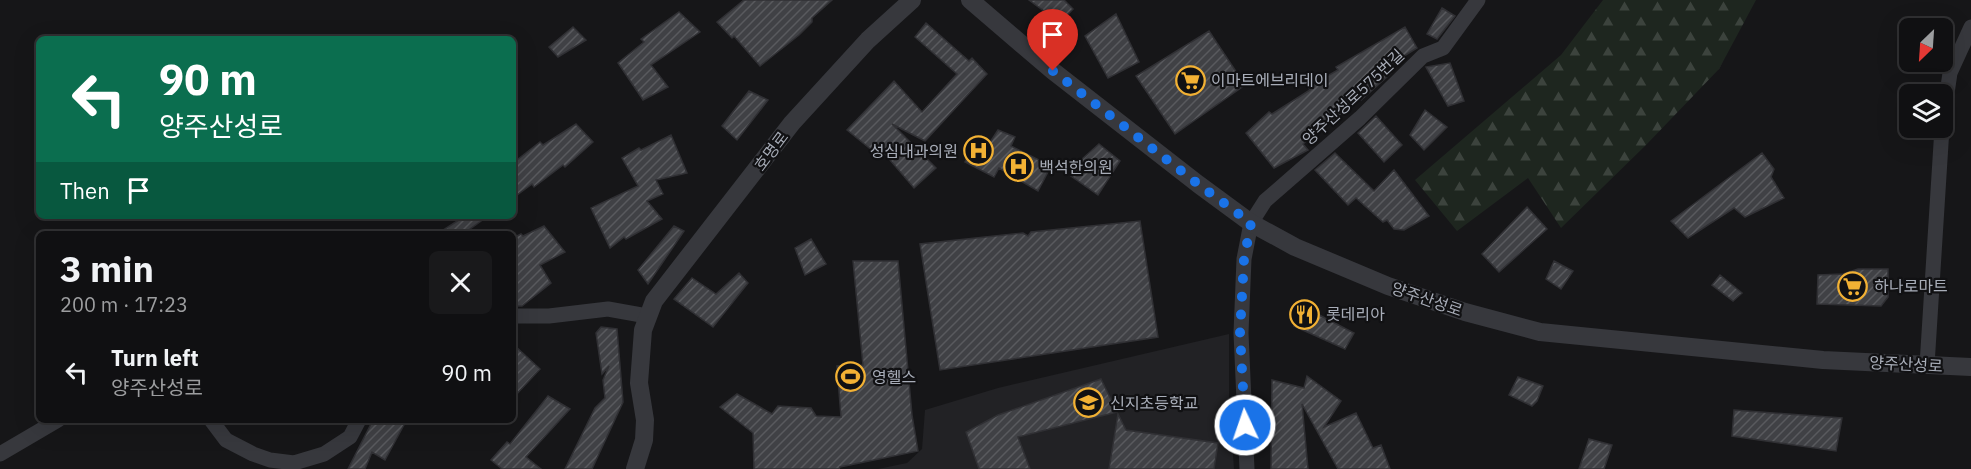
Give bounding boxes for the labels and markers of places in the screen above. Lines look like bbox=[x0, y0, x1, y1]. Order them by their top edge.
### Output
pin bbox=[1027, 9, 1078, 71]
supermarket icon: 이마트에브리데이 bbox=[1174, 64, 1206, 96]
place label: 이마트에브리데이 bbox=[1211, 70, 1329, 90]
hospital icon: 성심내과의원 bbox=[963, 135, 995, 167]
place label: 성심내과의원 bbox=[870, 141, 958, 161]
hospital icon: 백석한의원 bbox=[1002, 151, 1034, 183]
place label: 백석한의원 bbox=[1039, 157, 1113, 177]
supermarket icon: 하나로마트 bbox=[1837, 270, 1869, 302]
place label: 하나로마트 bbox=[1874, 276, 1948, 296]
restaurant icon: 롯데리아 bbox=[1289, 298, 1321, 330]
place label: 롯데리아 bbox=[1326, 304, 1385, 324]
sports icon: 영헬스 bbox=[835, 361, 867, 393]
place label: 영헬스 bbox=[872, 367, 916, 387]
school or university icon: 신지초등학교 bbox=[1073, 387, 1105, 419]
place label: 신지초등학교 bbox=[1110, 393, 1198, 413]

